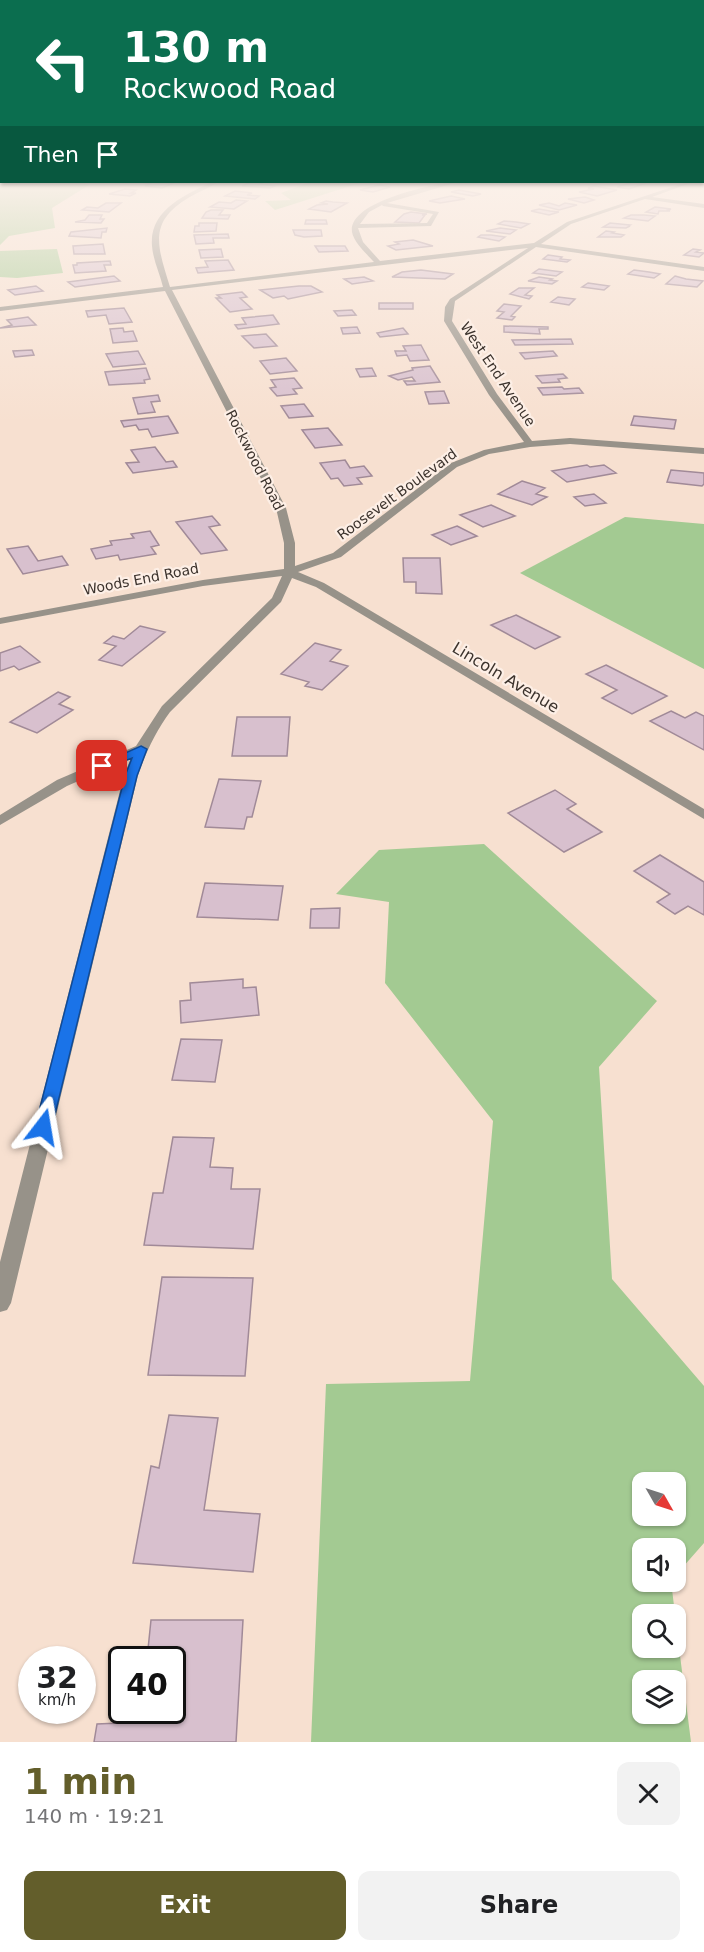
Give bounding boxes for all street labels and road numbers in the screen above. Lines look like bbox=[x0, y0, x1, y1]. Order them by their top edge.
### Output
street label: West End Avenue bbox=[457, 319, 539, 429]
street label: Rockwood Road bbox=[223, 407, 287, 513]
street label: Roosevelt Boulevard bbox=[334, 445, 460, 543]
street label: Woods End Road bbox=[82, 560, 200, 598]
street label: Lincoln Avenue bbox=[449, 638, 563, 717]

